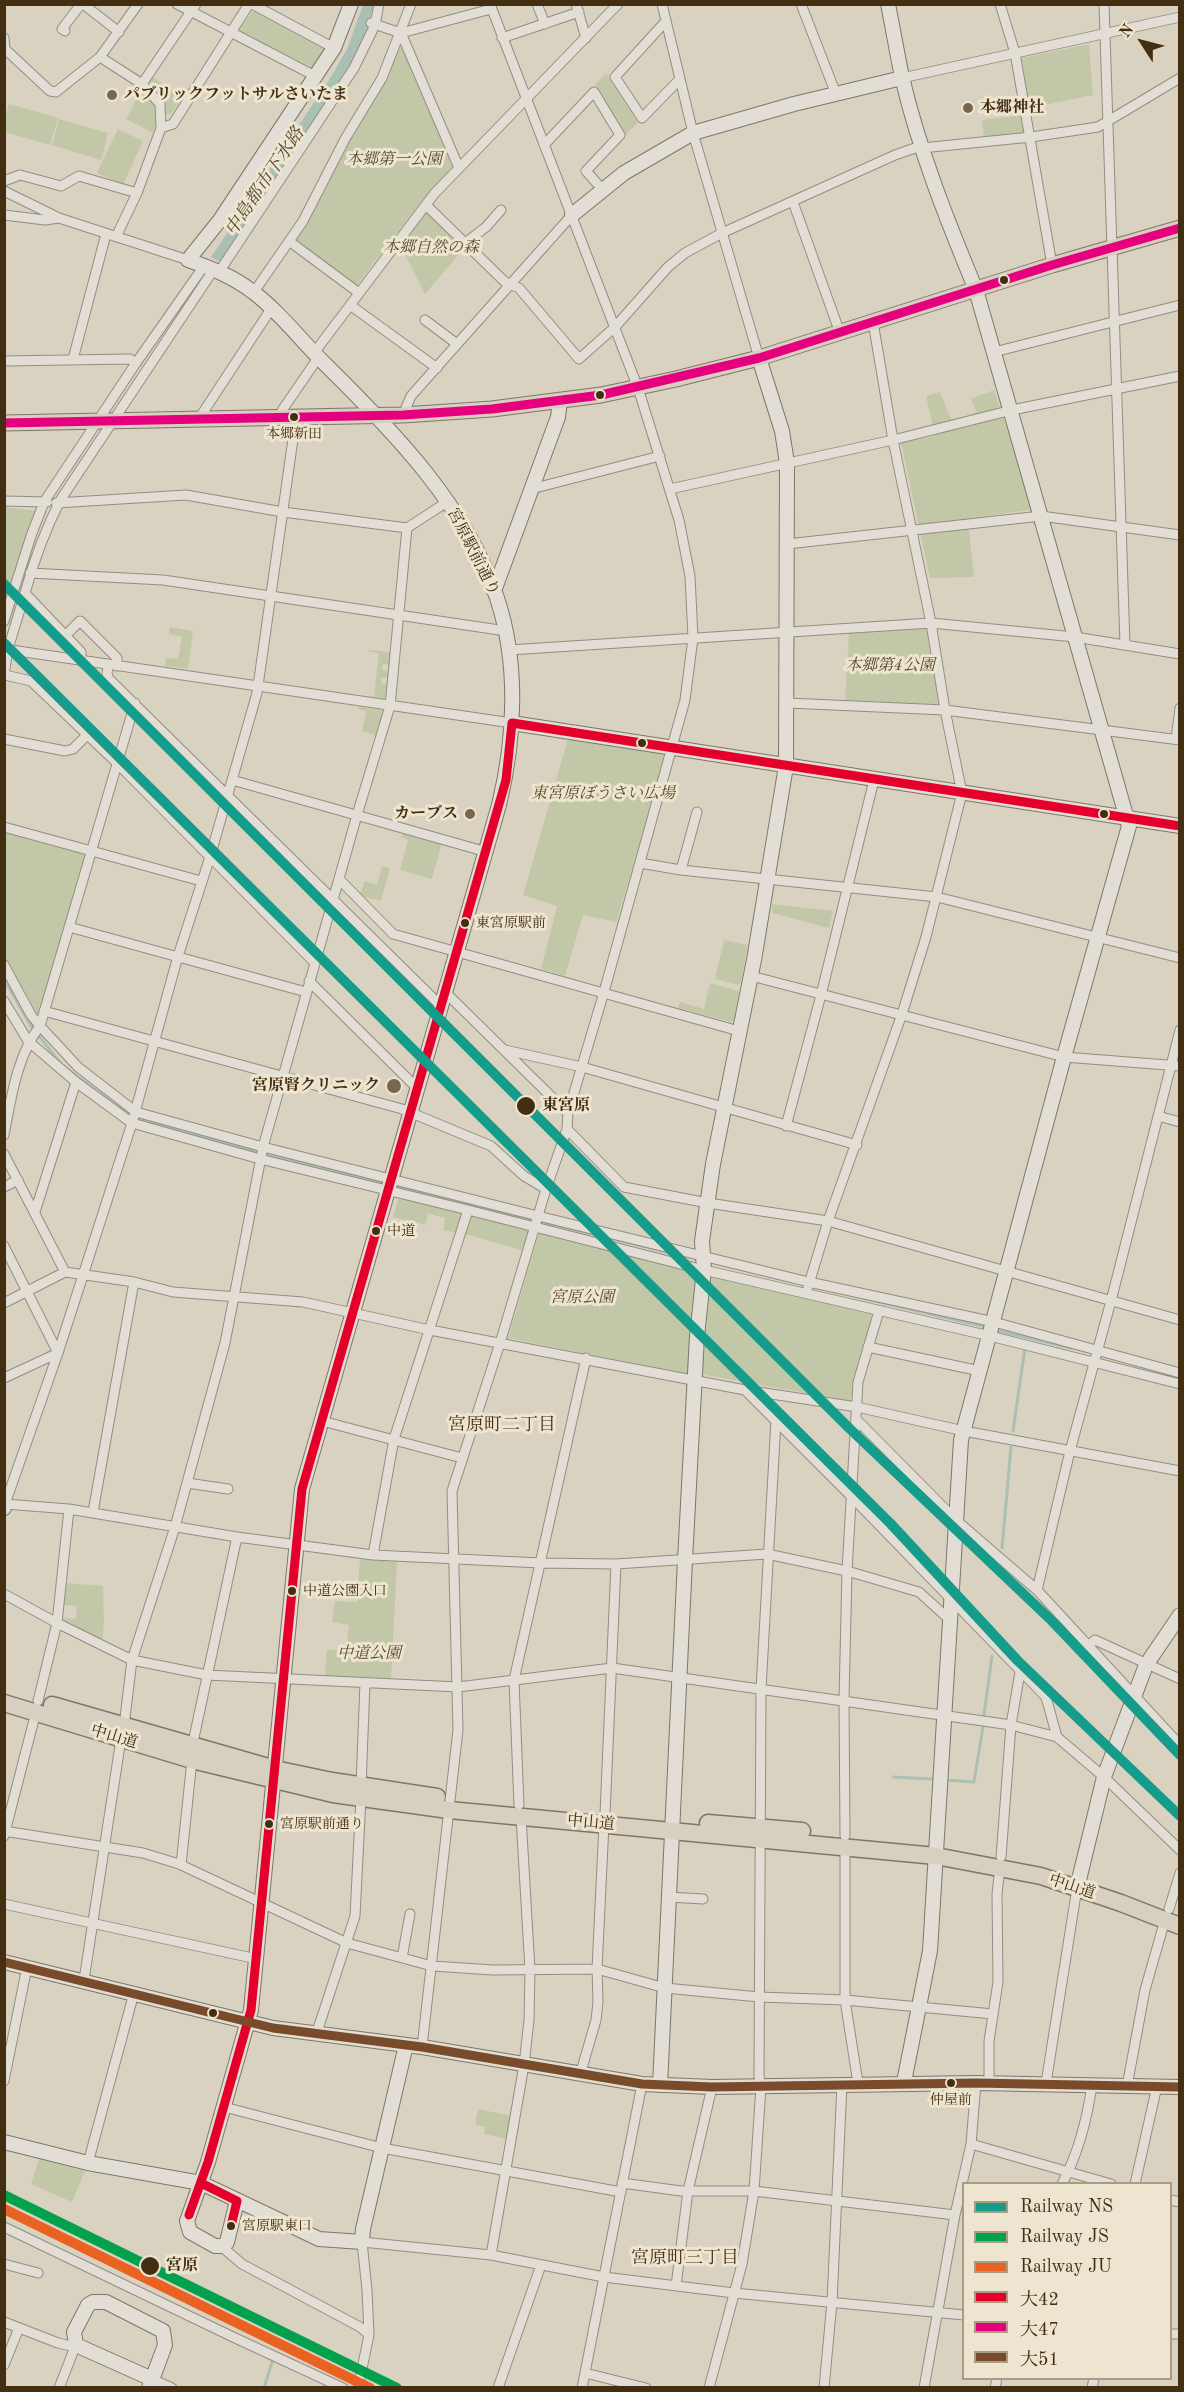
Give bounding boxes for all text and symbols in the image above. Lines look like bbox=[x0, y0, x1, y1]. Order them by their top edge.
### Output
north arrow bbox=[1112, 12, 1172, 72]
text: N bbox=[1117, 22, 1138, 41]
place label: パブリックフットサルさいたま bbox=[124, 85, 348, 105]
marker: パブリックフットサルさいたま bbox=[105, 88, 119, 102]
place label: 本郷神社 bbox=[980, 98, 1044, 118]
marker: 本郷神社 bbox=[961, 101, 975, 115]
water label: 中島都市下水路 bbox=[221, 124, 309, 240]
park label: 本郷第一公園 bbox=[346, 150, 442, 170]
park label: 本郷自然の森 bbox=[383, 238, 479, 258]
unlabelled marker bbox=[998, 274, 1010, 286]
unlabelled marker bbox=[594, 389, 606, 401]
marker: 本郷新田 bbox=[288, 411, 300, 423]
place label: 本郷新田 bbox=[266, 426, 322, 442]
street label: 宮原駅前通り bbox=[443, 505, 503, 599]
park label: 本郷第4公園 bbox=[845, 656, 935, 676]
unlabelled marker bbox=[636, 737, 648, 749]
park label: 東宮原ぼうさい広場 bbox=[531, 784, 675, 804]
place label: カーブス bbox=[394, 804, 458, 824]
marker: カーブス bbox=[463, 807, 477, 821]
unlabelled marker bbox=[1098, 808, 1110, 820]
place label: 東宮原駅前 bbox=[476, 915, 546, 931]
marker: 東宮原駅前 bbox=[459, 917, 471, 929]
place label: 宮原腎クリニック bbox=[252, 1076, 380, 1096]
marker: 宮原腎クリニック bbox=[385, 1077, 403, 1095]
marker: 東宮原 bbox=[515, 1095, 537, 1117]
place label: 東宮原 bbox=[542, 1096, 590, 1116]
place label: 中道 bbox=[387, 1223, 415, 1239]
marker: 中道 bbox=[370, 1225, 382, 1237]
park label: 宮原公園 bbox=[550, 1288, 614, 1308]
district label: 宮原町二丁目 bbox=[448, 1414, 556, 1436]
place label: 中道公園入口 bbox=[303, 1583, 387, 1599]
marker: 中道公園入口 bbox=[286, 1585, 298, 1597]
park label: 中道公園 bbox=[337, 1644, 401, 1664]
street label: 中山道 bbox=[88, 1721, 140, 1753]
street label: 中山道 bbox=[566, 1811, 616, 1835]
place label: 宮原駅前通り bbox=[280, 1816, 364, 1832]
marker: 宮原駅前通り bbox=[263, 1818, 275, 1830]
street label: 中山道 bbox=[1046, 1870, 1098, 1904]
unlabelled marker bbox=[207, 2007, 219, 2019]
marker: 仲屋前 bbox=[945, 2077, 957, 2089]
place label: 仲屋前 bbox=[930, 2092, 972, 2108]
legend bbox=[962, 2182, 1172, 2380]
text: Railway NS bbox=[1020, 2198, 1113, 2216]
place label: 宮原駅東口 bbox=[242, 2218, 312, 2234]
marker: 宮原駅東口 bbox=[225, 2220, 237, 2232]
text: Railway JS bbox=[1020, 2228, 1109, 2246]
district label: 宮原町三丁目 bbox=[631, 2247, 739, 2269]
marker: 宮原 bbox=[139, 2255, 161, 2277]
place label: 宮原 bbox=[166, 2256, 198, 2276]
text: Railway JU bbox=[1020, 2258, 1112, 2276]
text: 大42 bbox=[1020, 2291, 1059, 2309]
text: 大47 bbox=[1020, 2321, 1059, 2339]
text: 大51 bbox=[1020, 2351, 1059, 2369]

